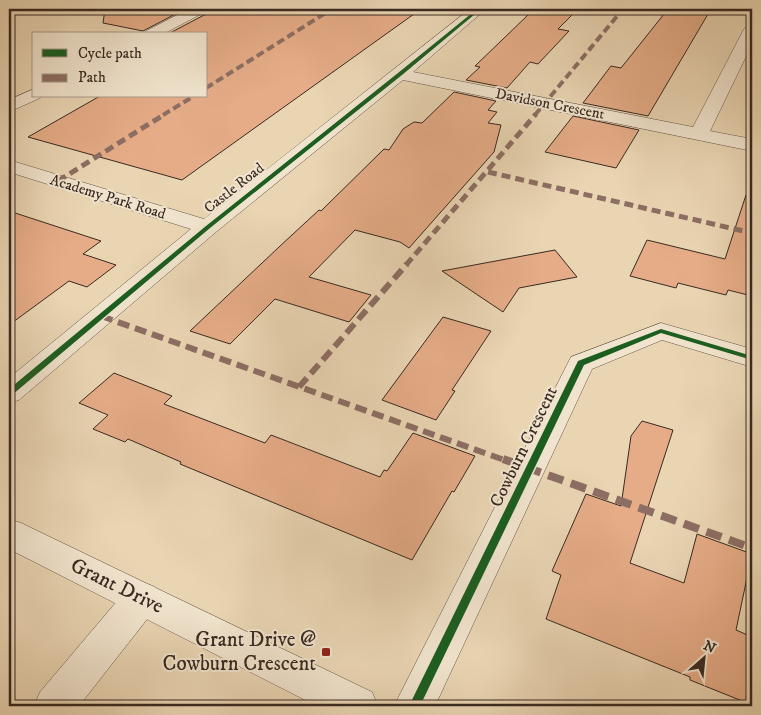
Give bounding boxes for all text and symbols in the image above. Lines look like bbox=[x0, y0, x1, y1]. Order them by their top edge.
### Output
legend bbox=[32, 32, 208, 98]
text: Cycle path bbox=[78, 44, 142, 63]
text: Path bbox=[78, 68, 106, 87]
street label: Davidson Crescent bbox=[494, 84, 606, 124]
street label: Castle Road bbox=[200, 158, 268, 217]
street label: Academy Park Road bbox=[48, 170, 169, 224]
street label: Cowburn Crescent bbox=[485, 383, 563, 511]
street label: Grant Drive bbox=[66, 552, 168, 620]
place label: Grant Drive @ Cowburn Crescent bbox=[162, 627, 316, 677]
north arrow bbox=[678, 632, 728, 682]
text: N bbox=[700, 637, 719, 658]
marker: Grant Drive @ Cowburn Crescent bbox=[320, 646, 332, 658]

